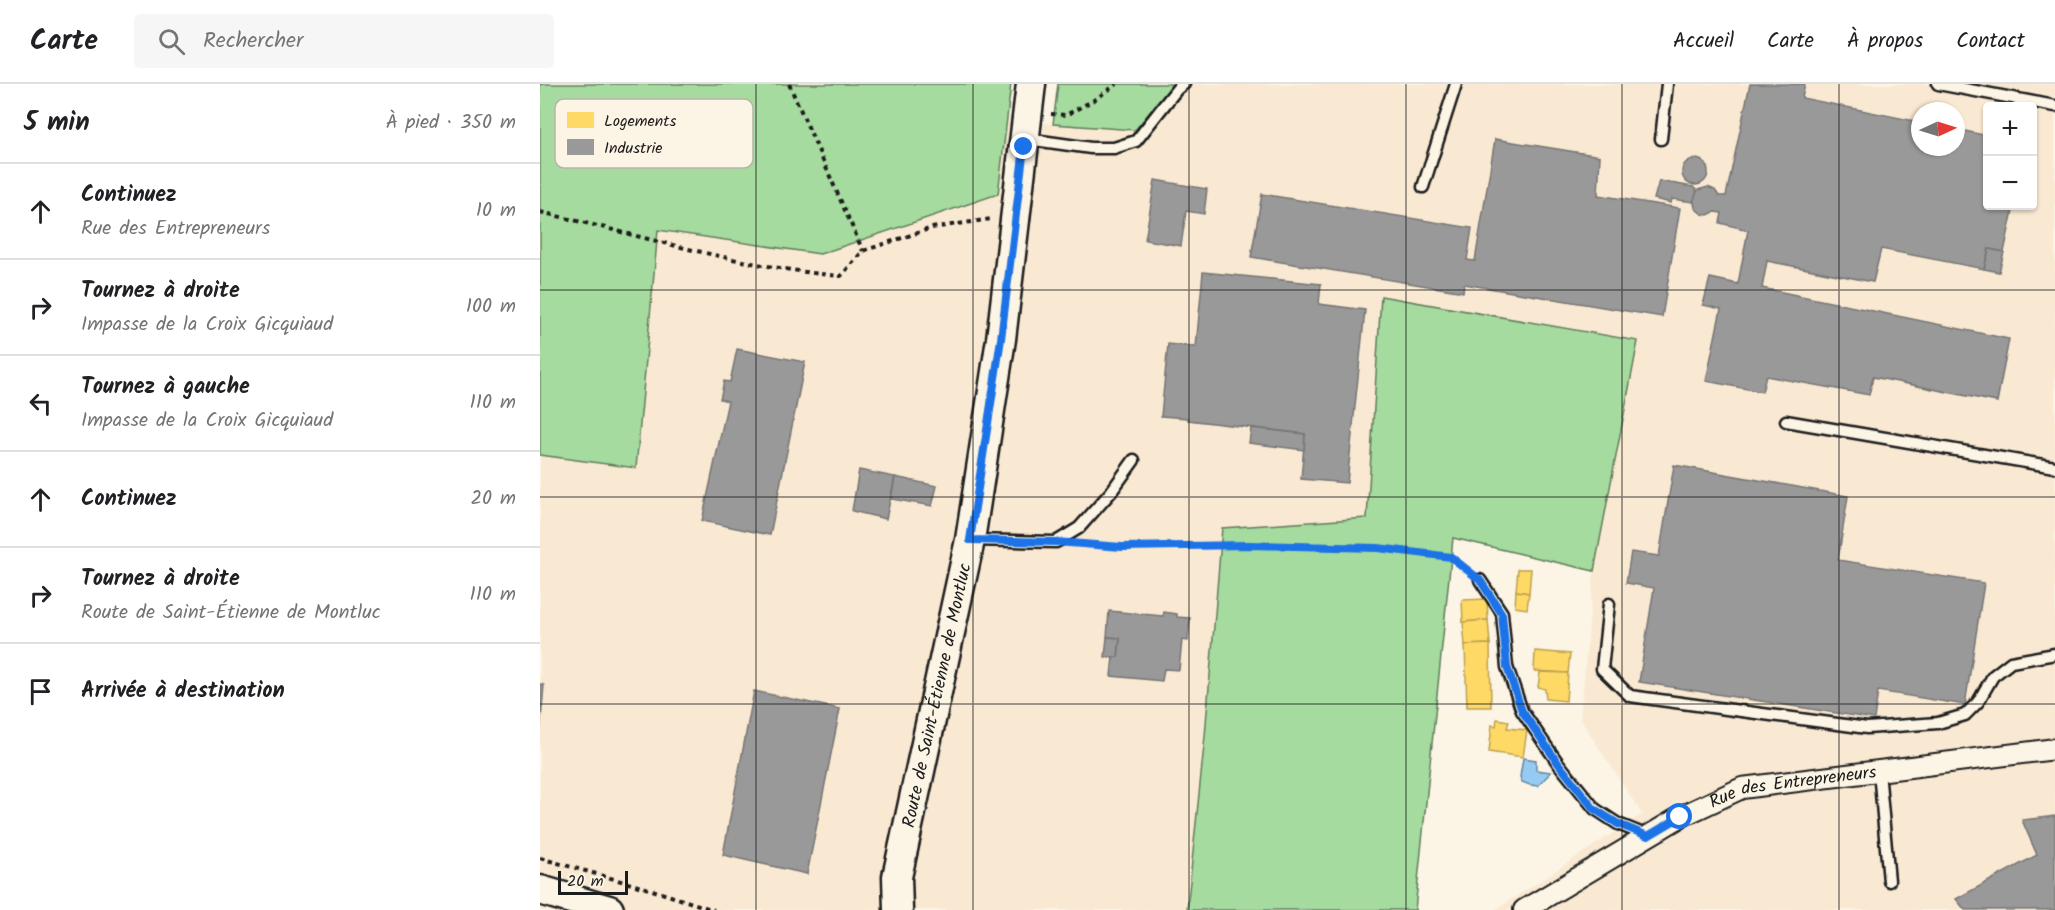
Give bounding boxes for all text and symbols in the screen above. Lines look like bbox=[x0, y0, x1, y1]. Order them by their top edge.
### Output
search box bbox=[134, 14, 554, 68]
text: Carte bbox=[30, 19, 98, 64]
text: Rechercher bbox=[203, 24, 303, 59]
icon: search bbox=[155, 25, 188, 58]
text: Accueil bbox=[1673, 25, 1734, 58]
text: Carte bbox=[1767, 25, 1814, 58]
text: À propos bbox=[1847, 25, 1923, 58]
text: Contact bbox=[1956, 25, 2025, 58]
legend bbox=[555, 99, 753, 168]
text: 5 min bbox=[24, 102, 90, 144]
north arrow bbox=[1911, 102, 1965, 156]
map controls bbox=[1983, 102, 2037, 210]
button: + bbox=[1983, 102, 2037, 156]
text: À pied · 350 m bbox=[386, 107, 516, 139]
text: Logements bbox=[604, 109, 676, 134]
route end bbox=[1010, 133, 1036, 159]
text: Industrie bbox=[604, 136, 662, 161]
button: − bbox=[1983, 156, 2037, 210]
text: Continuez bbox=[81, 178, 177, 213]
icon: ahead bbox=[24, 195, 57, 228]
text: 10 m bbox=[476, 195, 516, 227]
text: Rue des Entrepreneurs bbox=[81, 213, 270, 245]
text: Tournez à droite bbox=[81, 274, 240, 309]
icon: right bbox=[24, 291, 57, 324]
text: 100 m bbox=[466, 291, 516, 323]
text: Impasse de la Croix Gicquiaud bbox=[81, 309, 333, 341]
text: Tournez à gauche bbox=[81, 370, 250, 405]
icon: left bbox=[24, 387, 57, 420]
text: 110 m bbox=[470, 387, 516, 419]
text: Impasse de la Croix Gicquiaud bbox=[81, 405, 333, 437]
text: Continuez bbox=[81, 482, 177, 517]
icon: ahead bbox=[24, 483, 57, 516]
text: 20 m bbox=[470, 483, 516, 515]
street label: Route de Saint-Étienne de Montluc bbox=[895, 561, 981, 831]
text: Tournez à droite bbox=[81, 562, 240, 597]
icon: right bbox=[24, 579, 57, 612]
text: 110 m bbox=[470, 579, 516, 611]
text: Route de Saint-Étienne de Montluc bbox=[81, 597, 381, 629]
text: Arrivée à destination bbox=[81, 674, 285, 709]
icon: arrive bbox=[24, 675, 57, 708]
street label: Rue des Entrepreneurs bbox=[1705, 758, 1878, 817]
route start bbox=[1666, 803, 1692, 829]
scale bar bbox=[558, 868, 628, 896]
text: 20 m bbox=[567, 869, 603, 894]

